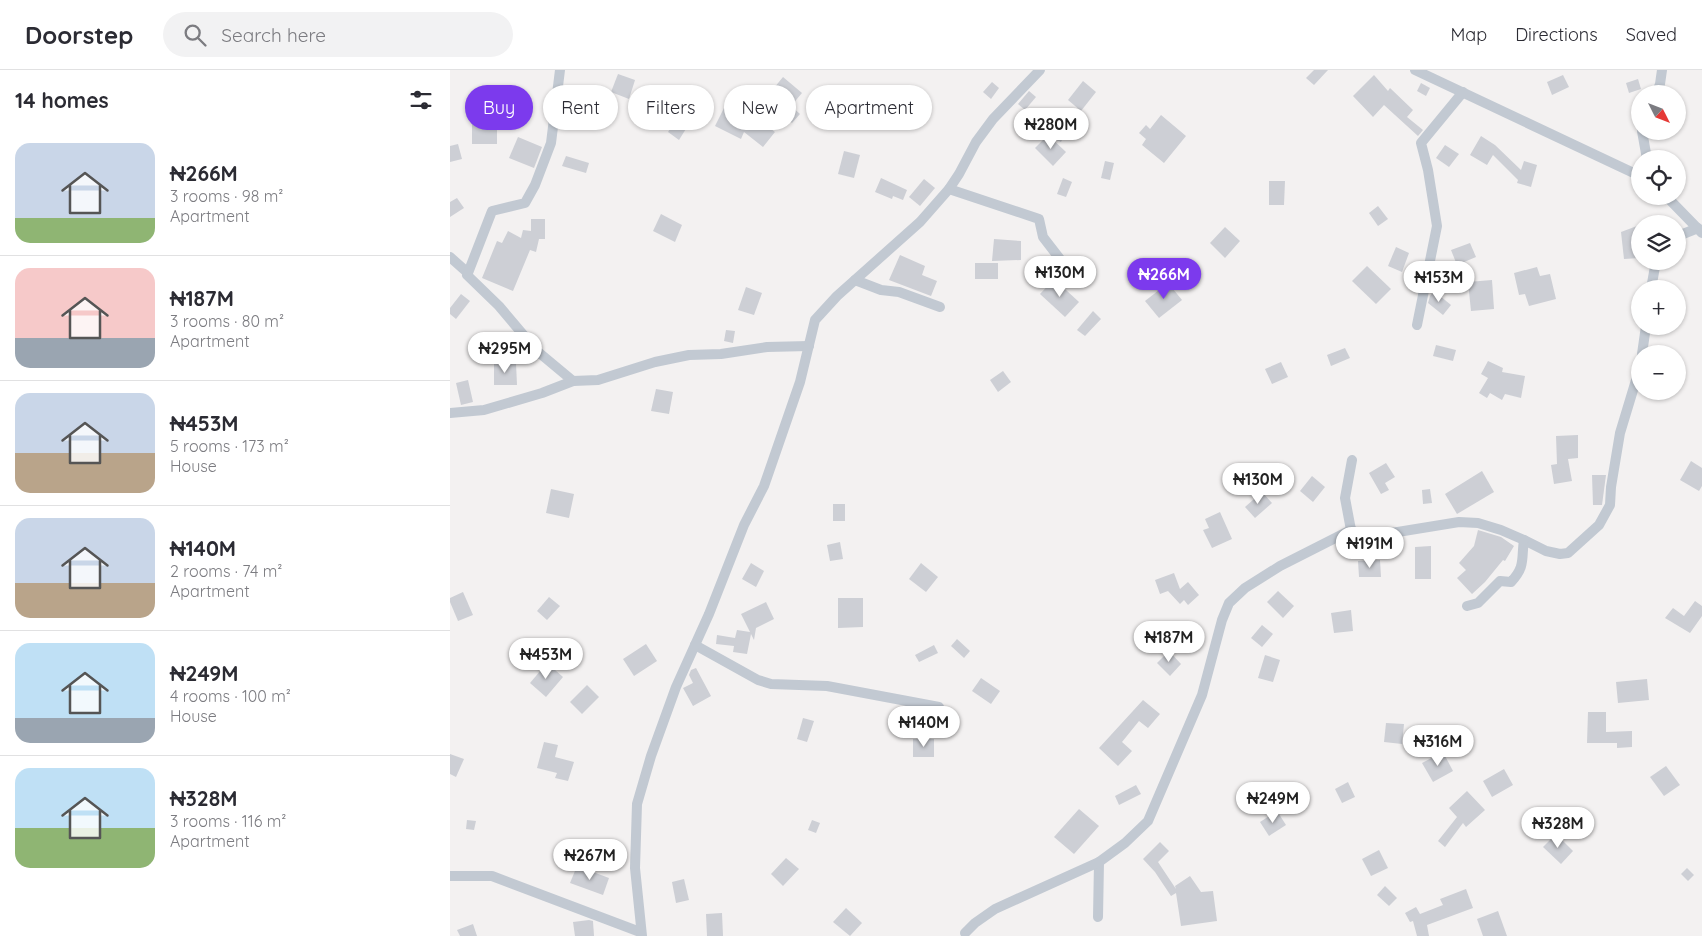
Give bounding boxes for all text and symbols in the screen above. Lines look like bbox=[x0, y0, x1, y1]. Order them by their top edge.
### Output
search box bbox=[163, 12, 513, 57]
text: Doorstep bbox=[25, 20, 133, 50]
icon: search bbox=[181, 21, 209, 49]
text: Search here bbox=[221, 23, 326, 47]
text: Map bbox=[1450, 23, 1487, 46]
text: Directions bbox=[1515, 23, 1598, 46]
text: Saved bbox=[1626, 23, 1677, 46]
chip: Buy bbox=[465, 85, 533, 130]
chip: Rent bbox=[543, 85, 618, 130]
chip: Filters bbox=[628, 85, 714, 130]
chip: New bbox=[724, 85, 796, 130]
chip: Apartment bbox=[806, 85, 932, 130]
north arrow bbox=[1631, 85, 1686, 140]
map controls bbox=[1631, 85, 1686, 400]
icon: filters bbox=[407, 86, 435, 114]
text: 14 homes bbox=[15, 87, 109, 113]
pin: ₦280M bbox=[1016, 108, 1086, 150]
text: ₦280M bbox=[1025, 114, 1077, 134]
button: locate bbox=[1631, 150, 1686, 205]
text: ₦266M bbox=[170, 160, 238, 186]
icon: home bbox=[55, 163, 115, 223]
text: 3 rooms · 98 m² bbox=[170, 186, 283, 206]
text: Apartment bbox=[170, 206, 250, 226]
button: layers bbox=[1631, 215, 1686, 270]
pin: ₦130M bbox=[1025, 256, 1095, 298]
pin: ₦266M bbox=[1129, 258, 1199, 300]
pin: ₦153M bbox=[1404, 260, 1474, 303]
text: ₦130M bbox=[1035, 262, 1085, 282]
text: ₦266M bbox=[1138, 264, 1190, 284]
text: ₦153M bbox=[1415, 267, 1463, 287]
button: + bbox=[1631, 280, 1686, 335]
text: ₦187M bbox=[170, 285, 234, 311]
icon: home bbox=[55, 288, 115, 348]
text: 3 rooms · 80 m² bbox=[170, 311, 284, 331]
text: Apartment bbox=[170, 331, 250, 351]
pin: ₦295M bbox=[470, 332, 540, 374]
text: ₦295M bbox=[479, 338, 531, 358]
button: − bbox=[1631, 345, 1686, 400]
text: ₦453M bbox=[170, 410, 238, 436]
icon: home bbox=[55, 413, 115, 473]
text: 5 rooms · 173 m² bbox=[170, 436, 289, 456]
text: House bbox=[170, 456, 217, 476]
pin: ₦130M bbox=[1223, 462, 1293, 505]
text: ₦130M bbox=[1233, 469, 1283, 489]
pin: ₦191M bbox=[1335, 526, 1405, 569]
text: ₦191M bbox=[1347, 533, 1393, 553]
text: ₦140M bbox=[170, 535, 236, 561]
icon: home bbox=[55, 538, 115, 598]
text: 2 rooms · 74 m² bbox=[170, 561, 282, 581]
text: Apartment bbox=[170, 581, 250, 601]
pin: ₦187M bbox=[1134, 620, 1204, 663]
text: ₦187M bbox=[1145, 627, 1193, 647]
pin: ₦453M bbox=[511, 638, 581, 680]
text: ₦453M bbox=[520, 644, 572, 664]
text: ₦249M bbox=[170, 660, 238, 686]
icon: home bbox=[55, 663, 115, 723]
text: 4 rooms · 100 m² bbox=[170, 686, 291, 706]
text: House bbox=[170, 706, 217, 726]
pin: ₦140M bbox=[889, 706, 959, 748]
text: ₦140M bbox=[899, 712, 949, 732]
pin: ₦316M bbox=[1403, 724, 1473, 767]
text: ₦316M bbox=[1414, 731, 1462, 751]
pin: ₦249M bbox=[1238, 782, 1308, 824]
text: ₦328M bbox=[170, 785, 237, 811]
icon: home bbox=[55, 788, 115, 848]
text: ₦249M bbox=[1247, 788, 1299, 808]
pin: ₦328M bbox=[1523, 806, 1593, 849]
text: 3 rooms · 116 m² bbox=[170, 811, 286, 831]
text: ₦328M bbox=[1532, 813, 1584, 833]
text: Apartment bbox=[170, 831, 250, 851]
pin: ₦267M bbox=[555, 838, 625, 881]
text: ₦267M bbox=[564, 845, 616, 865]

